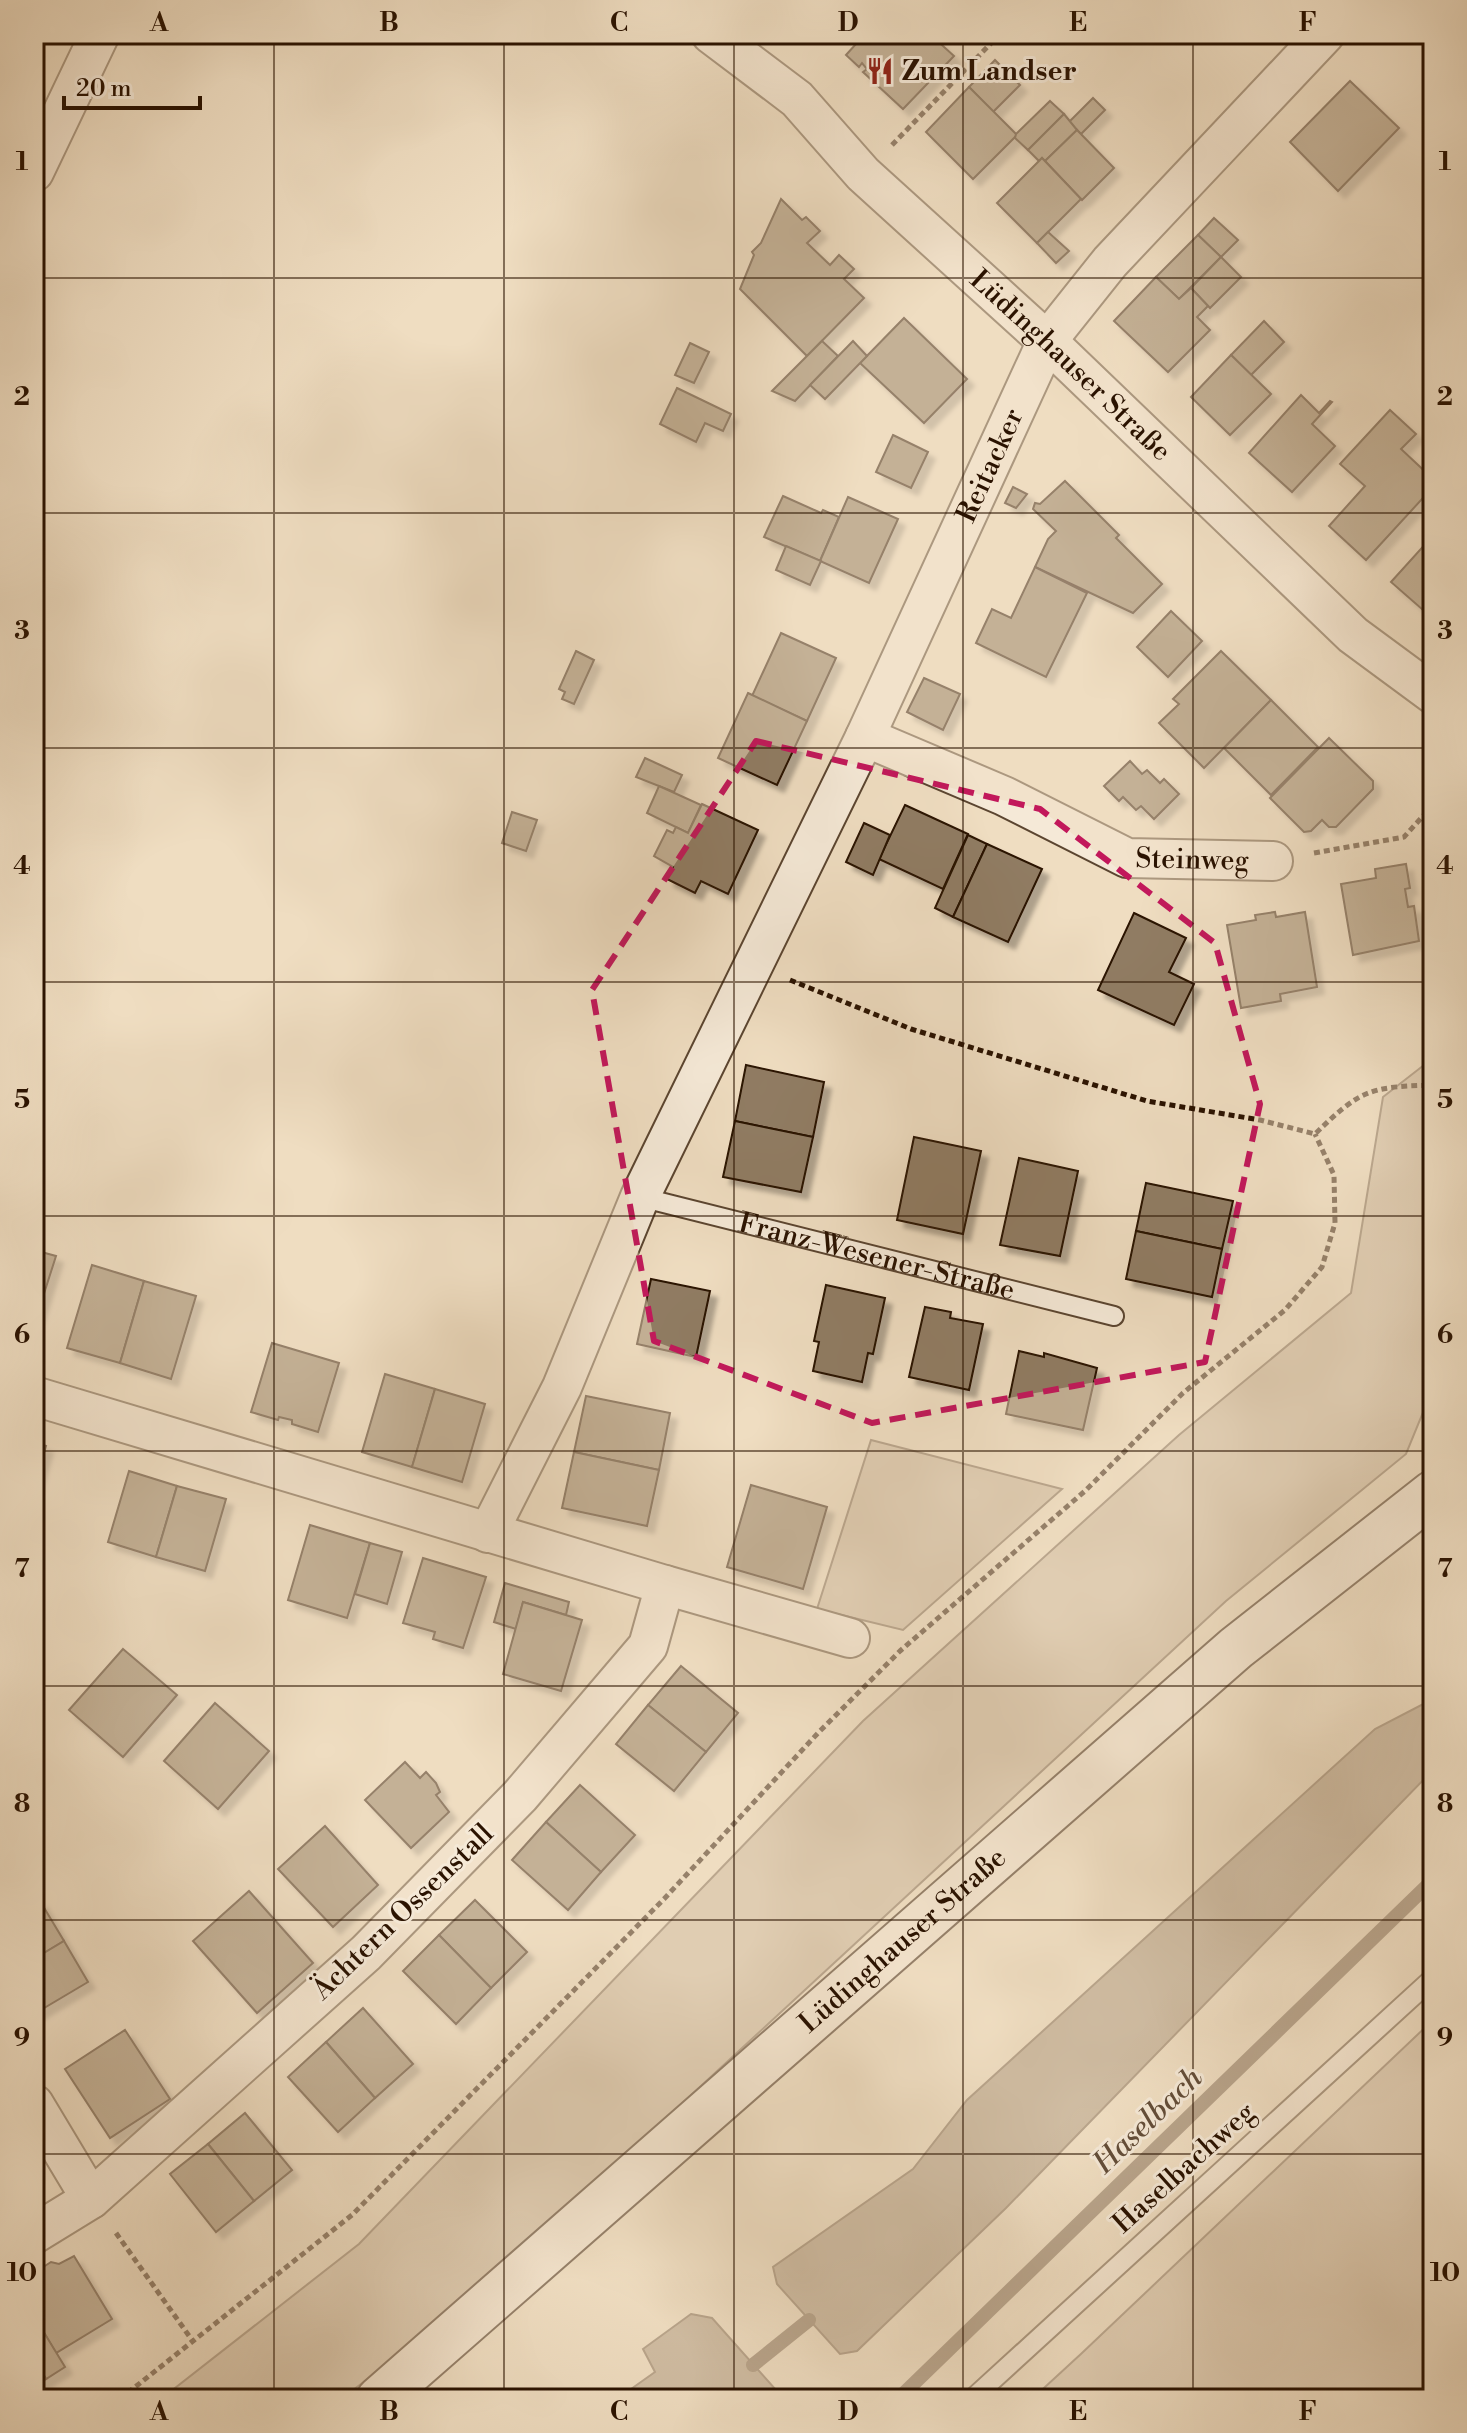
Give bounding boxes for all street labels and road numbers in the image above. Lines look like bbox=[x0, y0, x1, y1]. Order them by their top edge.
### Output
street label: Lüdinghauser Straße bbox=[963, 262, 1179, 469]
street label: Reitacker bbox=[949, 403, 1031, 528]
street label: Steinweg bbox=[1135, 841, 1250, 878]
street label: Franz-Wesener-Straße bbox=[735, 1205, 1018, 1308]
street label: Ächtern Ossenstall bbox=[304, 1816, 501, 2008]
street label: Lüdinghauser Straße bbox=[792, 1840, 1013, 2040]
street label: Haselbachweg bbox=[1106, 2095, 1263, 2241]

